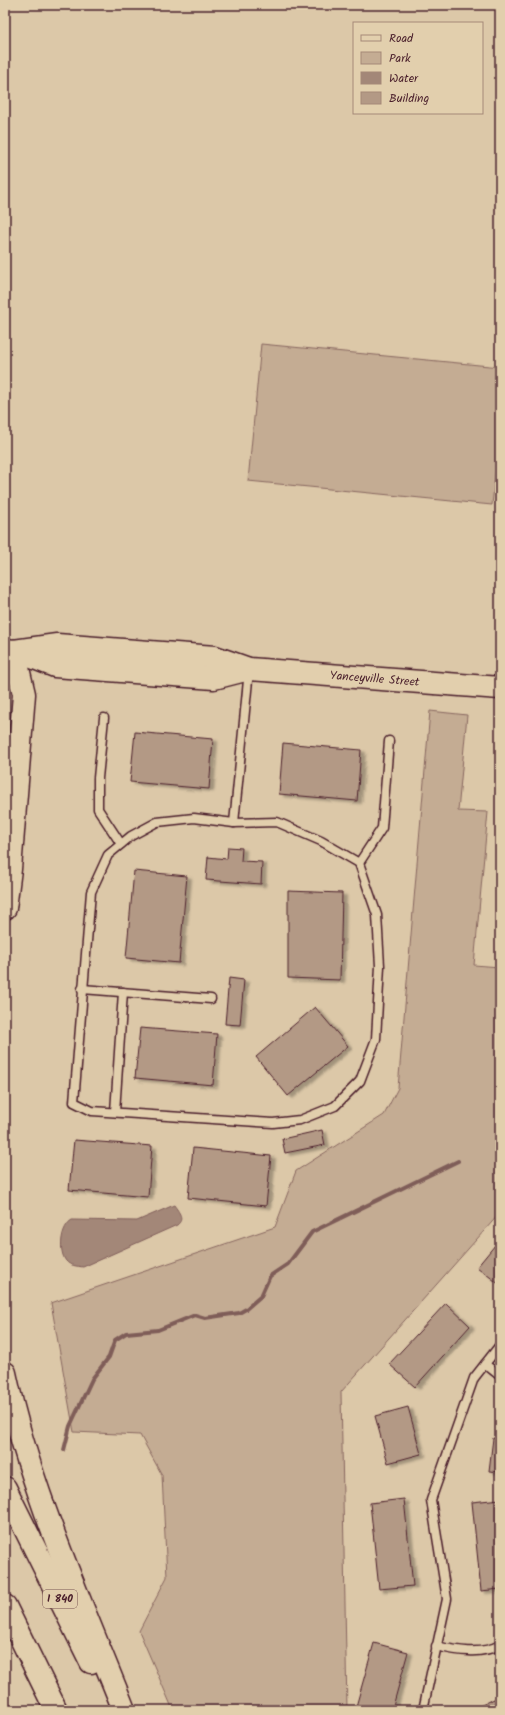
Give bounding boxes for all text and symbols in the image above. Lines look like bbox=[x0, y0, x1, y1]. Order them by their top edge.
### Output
legend bbox=[353, 22, 483, 114]
text: Road bbox=[389, 29, 414, 48]
text: Park bbox=[389, 49, 411, 68]
text: Water bbox=[389, 69, 419, 88]
text: Building bbox=[389, 89, 429, 108]
street label: Yanceyville Street bbox=[329, 666, 421, 691]
road number: I 840 bbox=[43, 1590, 77, 1608]

